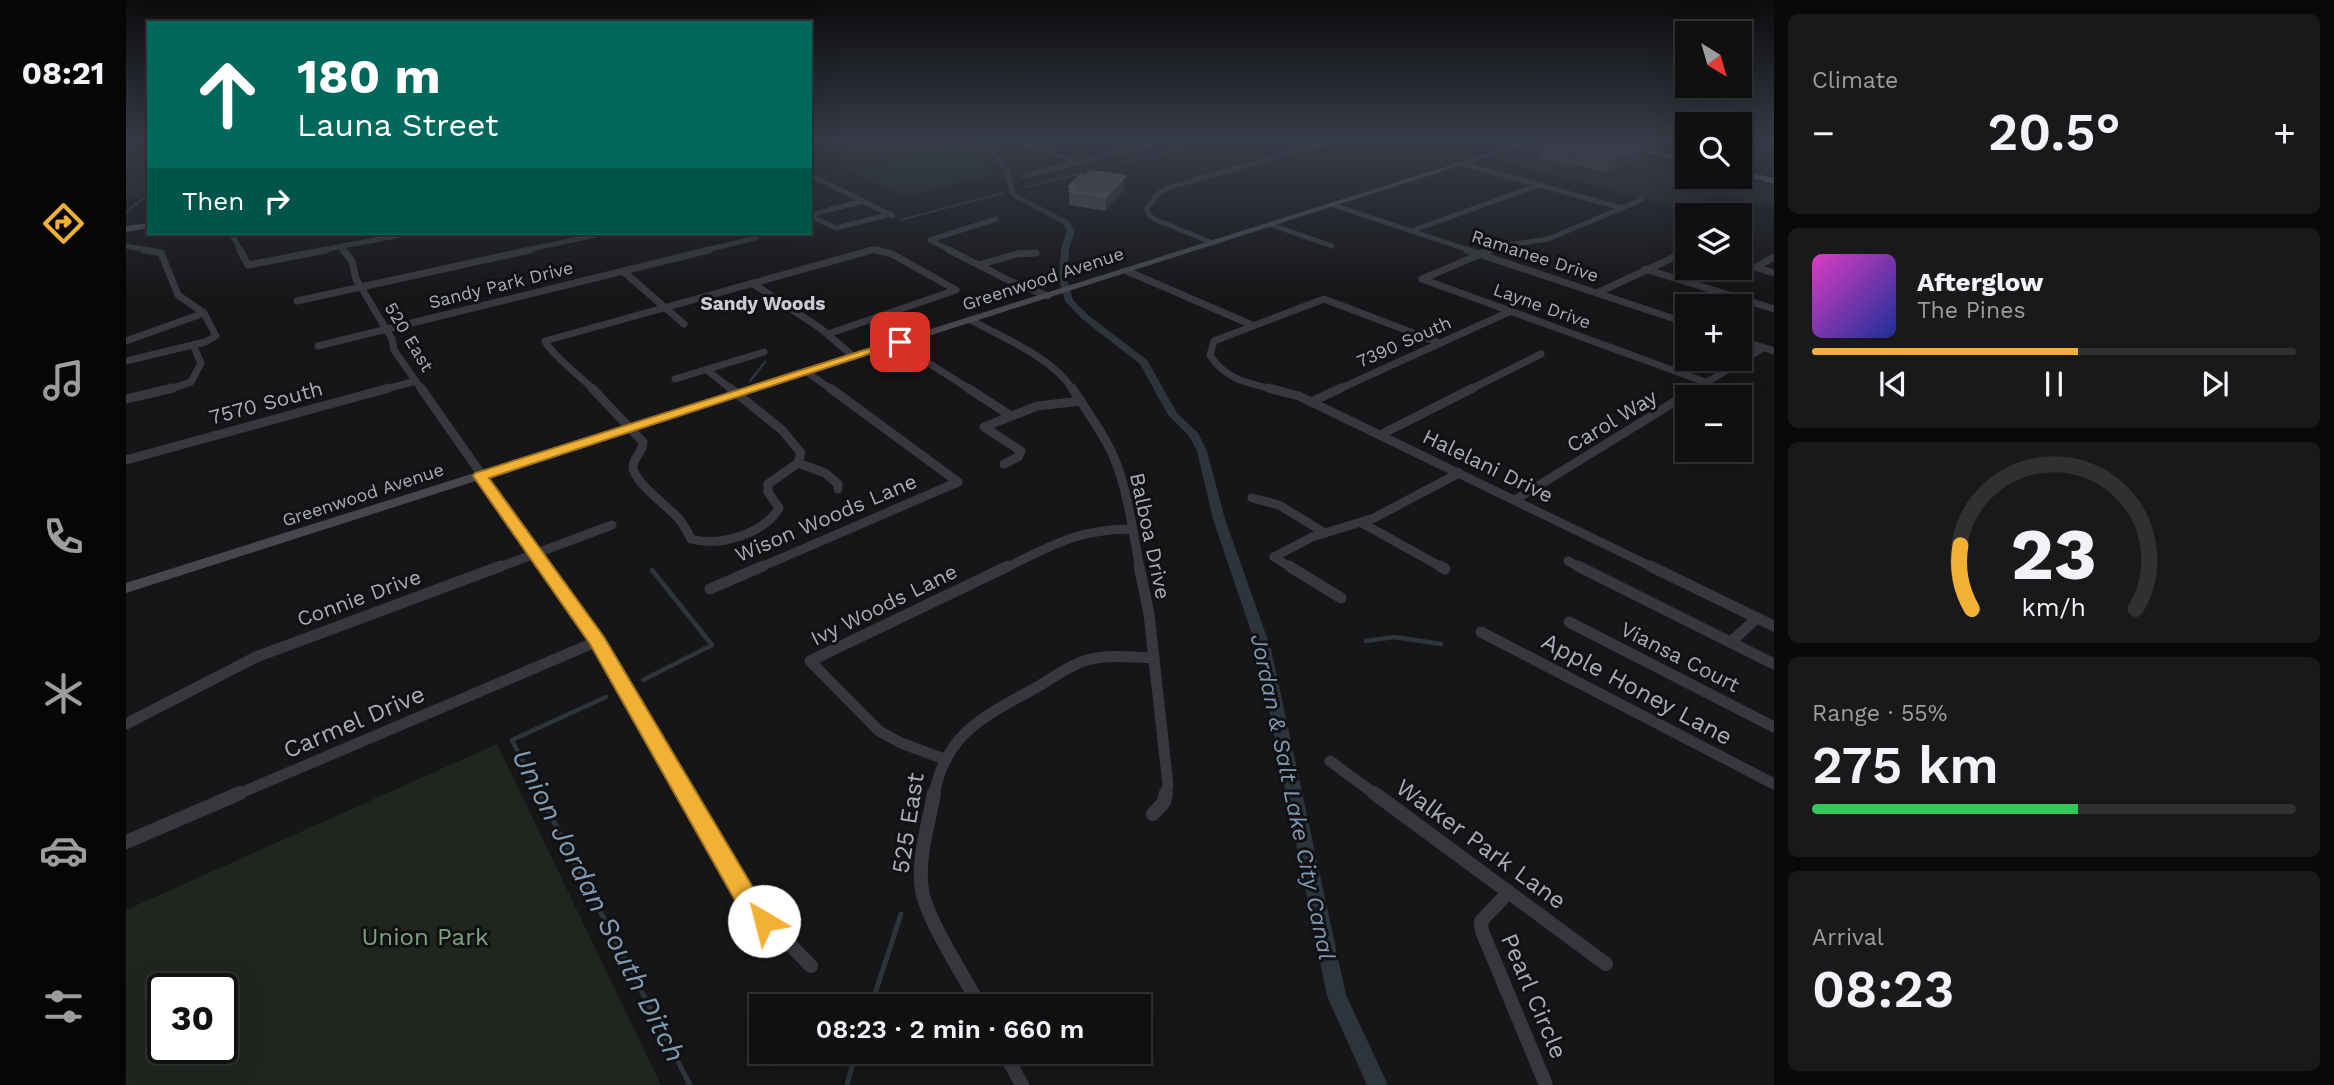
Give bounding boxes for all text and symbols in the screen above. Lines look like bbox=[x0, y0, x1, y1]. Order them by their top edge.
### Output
north arrow bbox=[1675, 21, 1752, 98]
map controls bbox=[1675, 21, 1752, 462]
text: 180 m bbox=[297, 47, 441, 105]
icon: ahead bbox=[182, 49, 273, 140]
text: 08:21 bbox=[21, 54, 105, 92]
text: Climate bbox=[1812, 67, 1898, 94]
text: 20.5° bbox=[1988, 102, 2120, 163]
text: Launa Street bbox=[297, 106, 498, 144]
text: − bbox=[1812, 111, 1835, 155]
text: + bbox=[2273, 111, 2296, 155]
button: search bbox=[1675, 112, 1752, 189]
icon: right bbox=[258, 182, 296, 220]
text: Then bbox=[182, 186, 244, 216]
icon: directions bbox=[39, 199, 88, 248]
button: layers bbox=[1675, 203, 1752, 280]
street label: Ramanee Drive bbox=[1469, 225, 1601, 286]
street label: Greenwood Avenue bbox=[959, 242, 1126, 315]
street label: Sandy Park Drive bbox=[426, 256, 575, 313]
text: Afterglow bbox=[1917, 267, 2043, 297]
street label: Layne Drive bbox=[1491, 278, 1594, 333]
district label: Sandy Woods bbox=[701, 292, 825, 315]
button: + bbox=[1675, 294, 1752, 371]
text: The Pines bbox=[1917, 297, 2026, 324]
street label: 520 East bbox=[381, 298, 438, 376]
street label: 7390 South bbox=[1353, 311, 1454, 372]
pin bbox=[870, 312, 930, 372]
icon: arrive bbox=[881, 323, 919, 361]
icon: music bbox=[39, 356, 88, 405]
icon: previous bbox=[1874, 365, 1912, 403]
icon: pause bbox=[2035, 365, 2073, 403]
icon: next bbox=[2196, 365, 2234, 403]
street label: 7570 South bbox=[206, 375, 325, 430]
street label: Carol Way bbox=[1562, 384, 1662, 457]
button: − bbox=[1675, 385, 1752, 462]
street label: Halelani Drive bbox=[1419, 423, 1558, 508]
street label: Greenwood Avenue bbox=[279, 458, 446, 531]
street label: Wison Woods Lane bbox=[731, 468, 920, 567]
street label: Balboa Drive bbox=[1125, 470, 1176, 601]
text: 23 bbox=[2011, 511, 2097, 597]
icon: phone bbox=[39, 512, 88, 561]
street label: Ivy Woods Lane bbox=[807, 558, 961, 651]
street label: Connie Drive bbox=[293, 564, 424, 632]
text: km/h bbox=[2022, 592, 2086, 621]
street label: Viansa Court bbox=[1616, 616, 1744, 697]
street label: Apple Honey Lane bbox=[1537, 627, 1737, 751]
water label: Jordan & Salt Lake City Canal bbox=[1245, 632, 1340, 963]
icon: climate bbox=[39, 669, 88, 718]
street label: Carmel Drive bbox=[279, 680, 429, 764]
text: Range · 55% bbox=[1812, 700, 1947, 727]
text: 275 km bbox=[1812, 735, 1999, 796]
water label: Union Jordan South Ditch bbox=[505, 743, 692, 1067]
street label: 525 East bbox=[886, 771, 930, 875]
street label: Walker Park Lane bbox=[1390, 773, 1572, 915]
icon: car bbox=[39, 826, 88, 875]
position arrow bbox=[727, 884, 801, 958]
park label: Union Park bbox=[361, 923, 489, 951]
text: Arrival bbox=[1812, 924, 1884, 951]
street label: Pearl Circle bbox=[1495, 929, 1573, 1063]
text: 08:23 bbox=[1812, 959, 1954, 1020]
speed limit sign: 30 bbox=[147, 973, 238, 1064]
icon: filters bbox=[39, 982, 88, 1031]
text: 08:23 · 2 min · 660 m bbox=[816, 1014, 1084, 1044]

